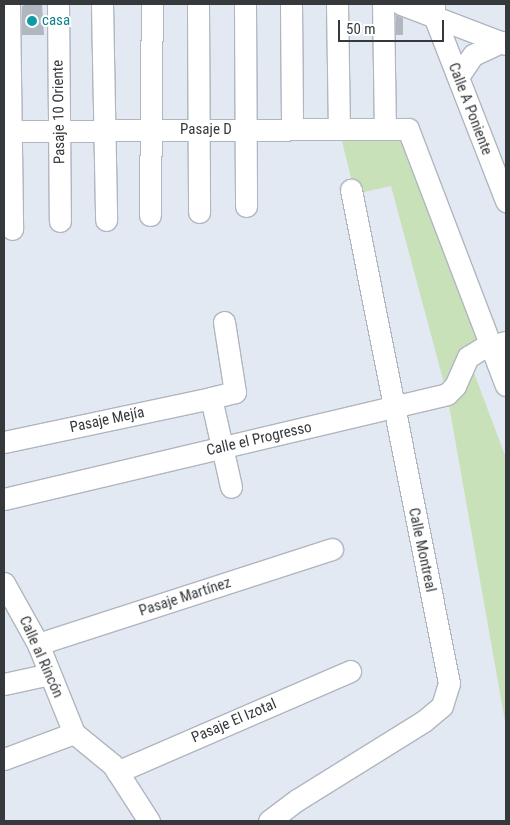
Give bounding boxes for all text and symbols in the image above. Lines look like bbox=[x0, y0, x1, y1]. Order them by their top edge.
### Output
scale bar bbox=[340, 10, 446, 42]
place label: casa bbox=[42, 12, 70, 30]
marker: casa bbox=[26, 15, 38, 27]
text: 50 m bbox=[346, 20, 376, 38]
street label: Pasaje 10 Oriente bbox=[49, 60, 69, 164]
street label: Calle A Poniente bbox=[444, 60, 496, 158]
street label: Pasaje D bbox=[180, 121, 232, 139]
street label: Pasaje Mejía bbox=[68, 403, 146, 437]
street label: Calle el Progresso bbox=[205, 418, 313, 460]
street label: Calle Montreal bbox=[404, 506, 440, 594]
street label: Pasaje Martínez bbox=[137, 574, 233, 620]
street label: Calle al Rincón bbox=[15, 613, 67, 701]
street label: Pasaje El Izotal bbox=[189, 695, 279, 747]

